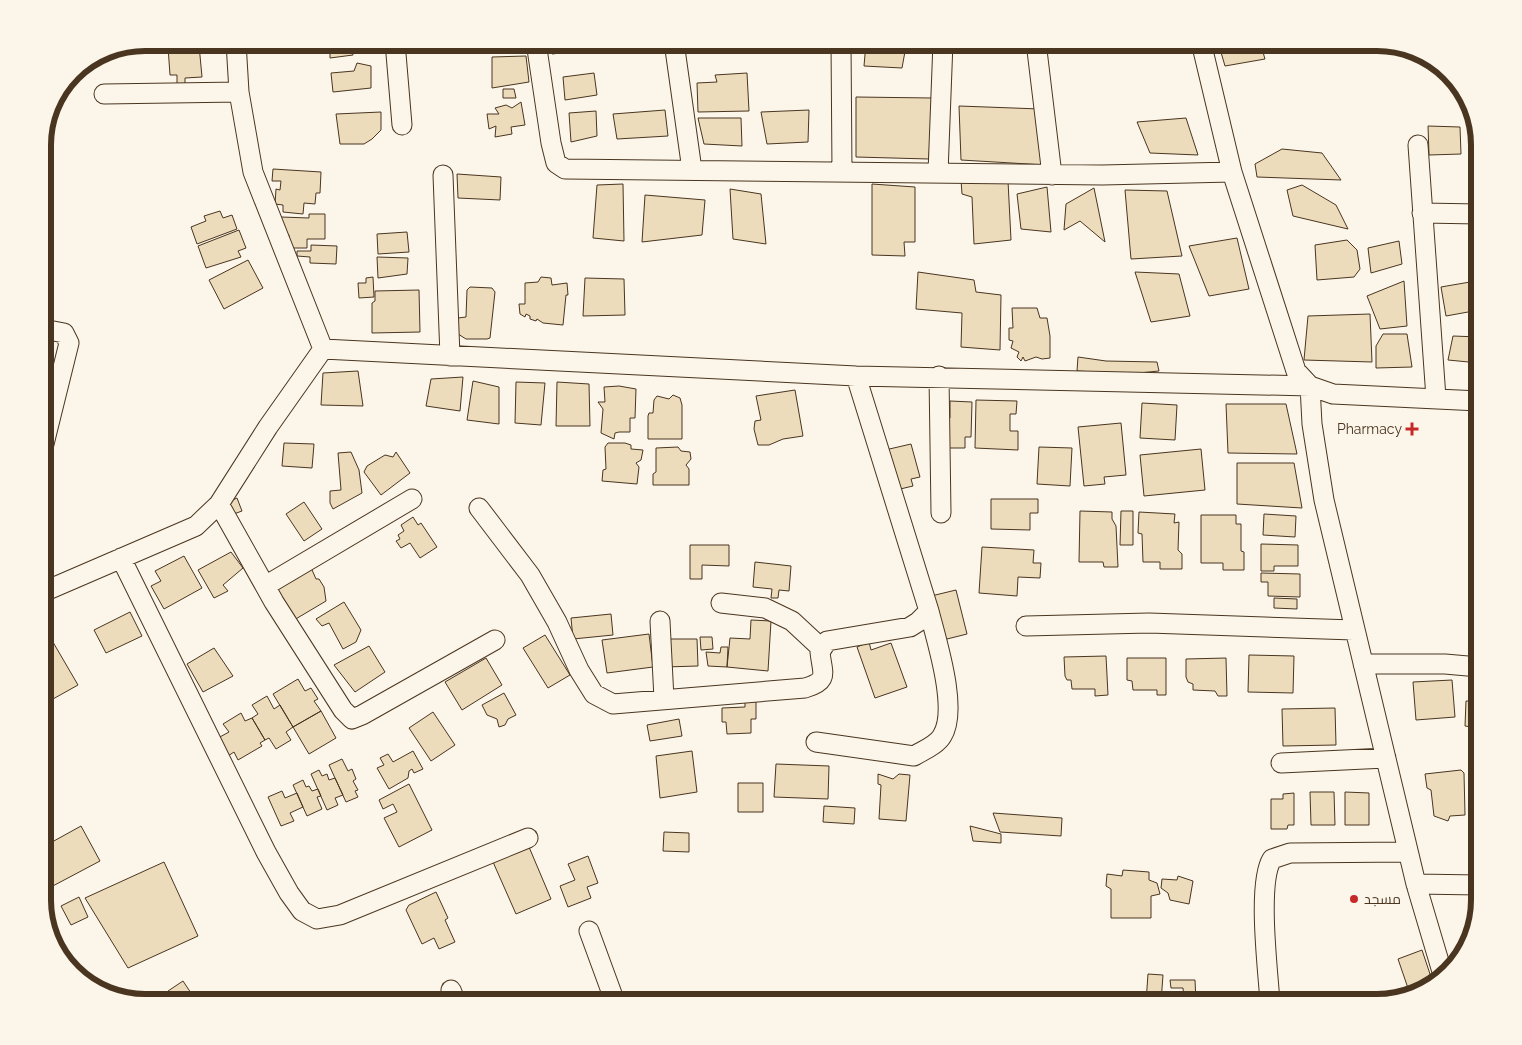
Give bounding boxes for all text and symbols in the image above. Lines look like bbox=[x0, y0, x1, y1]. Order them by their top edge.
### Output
place label: Pharmacy bbox=[1337, 421, 1402, 437]
marker: Pharmacy bbox=[1406, 423, 1418, 435]
place label: مسجد bbox=[1364, 891, 1401, 907]
marker: مسجد bbox=[1348, 893, 1360, 905]

